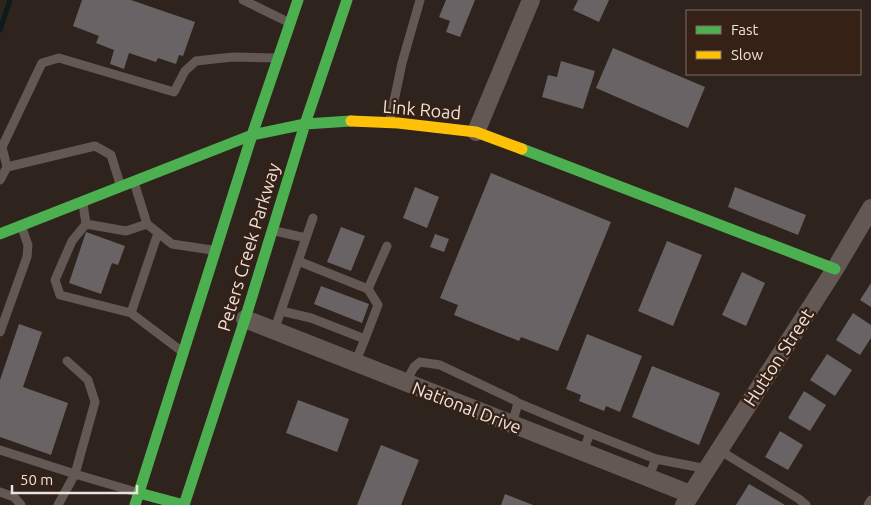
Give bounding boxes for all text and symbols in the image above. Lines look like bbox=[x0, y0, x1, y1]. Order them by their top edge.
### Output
legend bbox=[686, 10, 861, 75]
text: Fast bbox=[731, 21, 759, 38]
text: Slow bbox=[731, 46, 764, 63]
street label: Link Road bbox=[382, 96, 462, 122]
street label: Peters Creek Parkway bbox=[213, 160, 283, 333]
street label: Hutton Street bbox=[739, 305, 817, 409]
street label: National Drive bbox=[410, 377, 524, 437]
scale bar bbox=[12, 462, 138, 494]
text: 50 m bbox=[20, 471, 53, 488]

